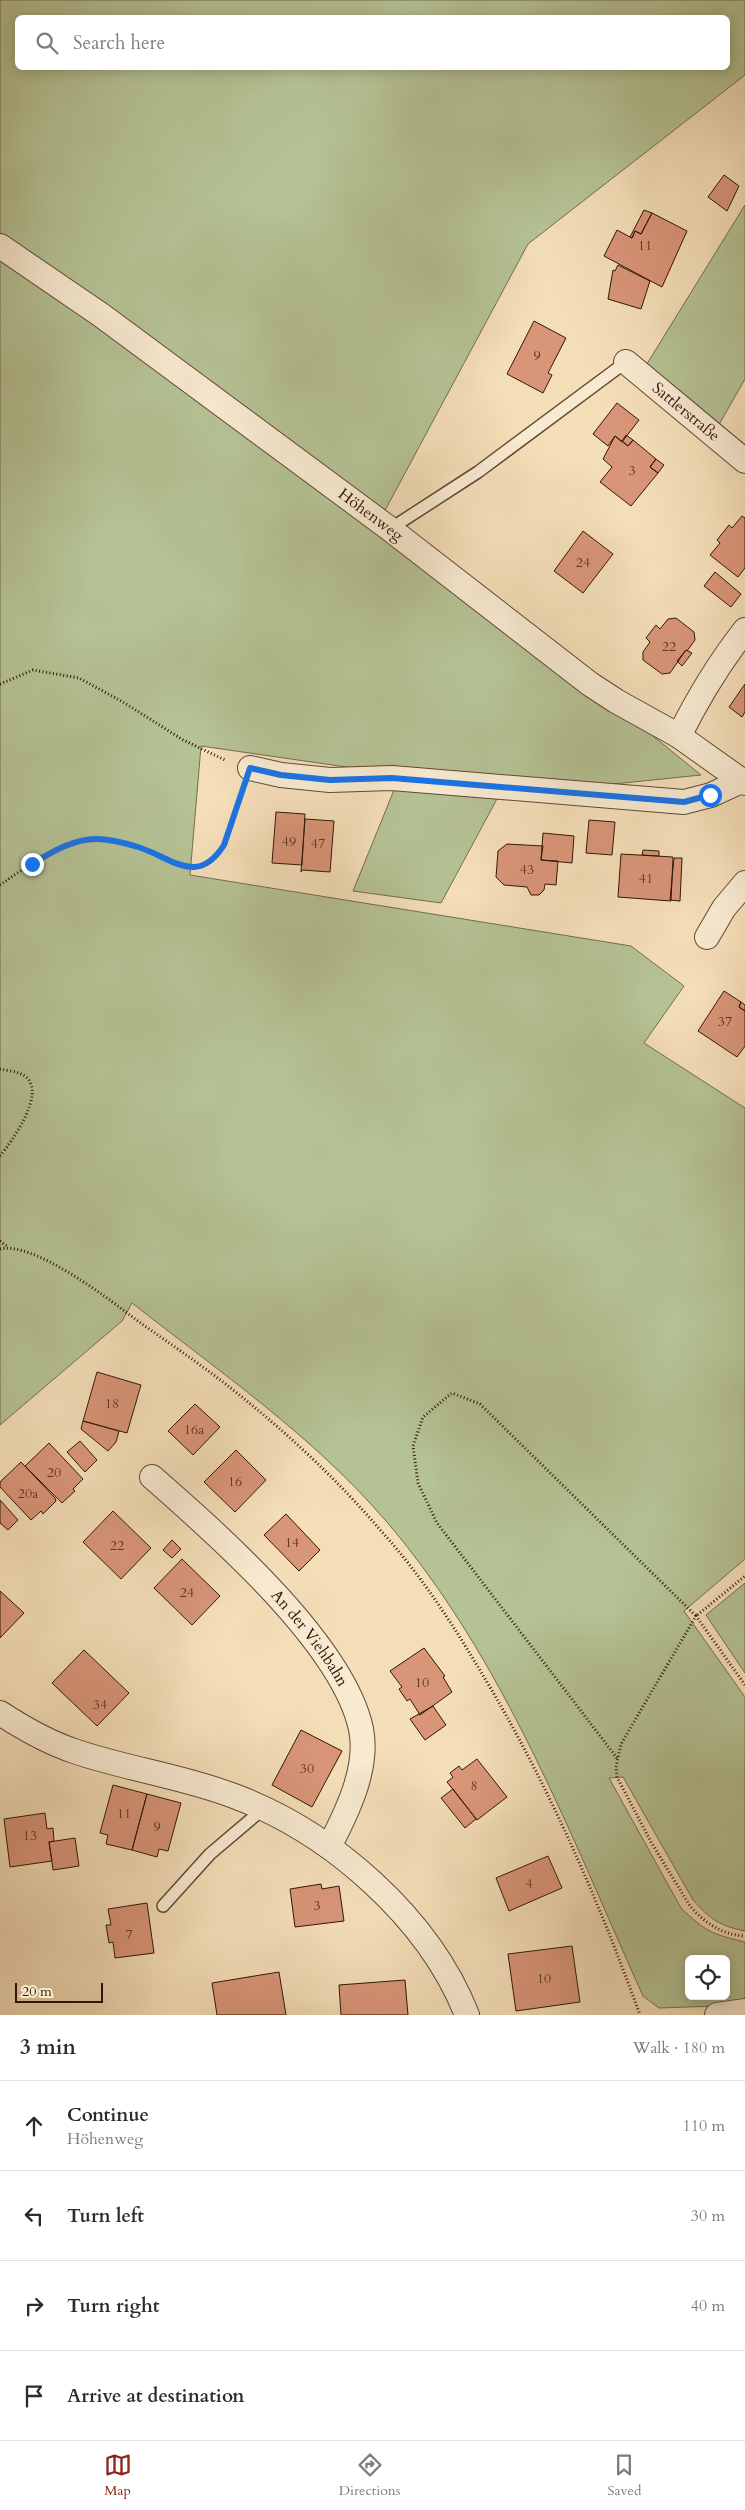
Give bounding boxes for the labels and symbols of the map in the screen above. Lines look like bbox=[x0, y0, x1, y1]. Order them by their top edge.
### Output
house number: 11 bbox=[638, 236, 652, 255]
house number: 9 bbox=[533, 346, 541, 365]
street label: Sattlerstraße bbox=[647, 377, 725, 447]
house number: 3 bbox=[628, 461, 636, 480]
street label: Höhenweg bbox=[334, 483, 408, 546]
house number: 24 bbox=[576, 553, 590, 572]
house number: 22 bbox=[662, 637, 676, 656]
route start bbox=[699, 784, 722, 807]
house number: 49 bbox=[282, 832, 296, 851]
house number: 47 bbox=[311, 834, 325, 853]
route end bbox=[21, 853, 44, 876]
house number: 43 bbox=[520, 860, 534, 879]
house number: 41 bbox=[639, 869, 653, 888]
house number: 37 bbox=[718, 1012, 732, 1031]
house number: 18 bbox=[105, 1394, 119, 1413]
house number: 16a bbox=[184, 1420, 204, 1439]
house number: 20 bbox=[47, 1463, 61, 1482]
house number: 16 bbox=[228, 1472, 242, 1491]
house number: 20a bbox=[18, 1484, 38, 1503]
house number: 14 bbox=[285, 1533, 299, 1552]
house number: 22 bbox=[110, 1536, 124, 1555]
house number: 24 bbox=[180, 1583, 194, 1602]
street label: An der Viehbahn bbox=[266, 1585, 353, 1690]
house number: 10 bbox=[415, 1673, 429, 1692]
house number: 34 bbox=[93, 1695, 107, 1714]
house number: 30 bbox=[300, 1759, 314, 1778]
house number: 8 bbox=[470, 1776, 478, 1795]
house number: 11 bbox=[117, 1804, 131, 1823]
house number: 9 bbox=[153, 1817, 161, 1836]
house number: 13 bbox=[23, 1826, 37, 1845]
house number: 4 bbox=[525, 1874, 533, 1893]
house number: 3 bbox=[313, 1896, 321, 1915]
house number: 7 bbox=[125, 1925, 133, 1944]
house number: 10 bbox=[537, 1969, 551, 1988]
scale bar bbox=[15, 1980, 102, 2003]

